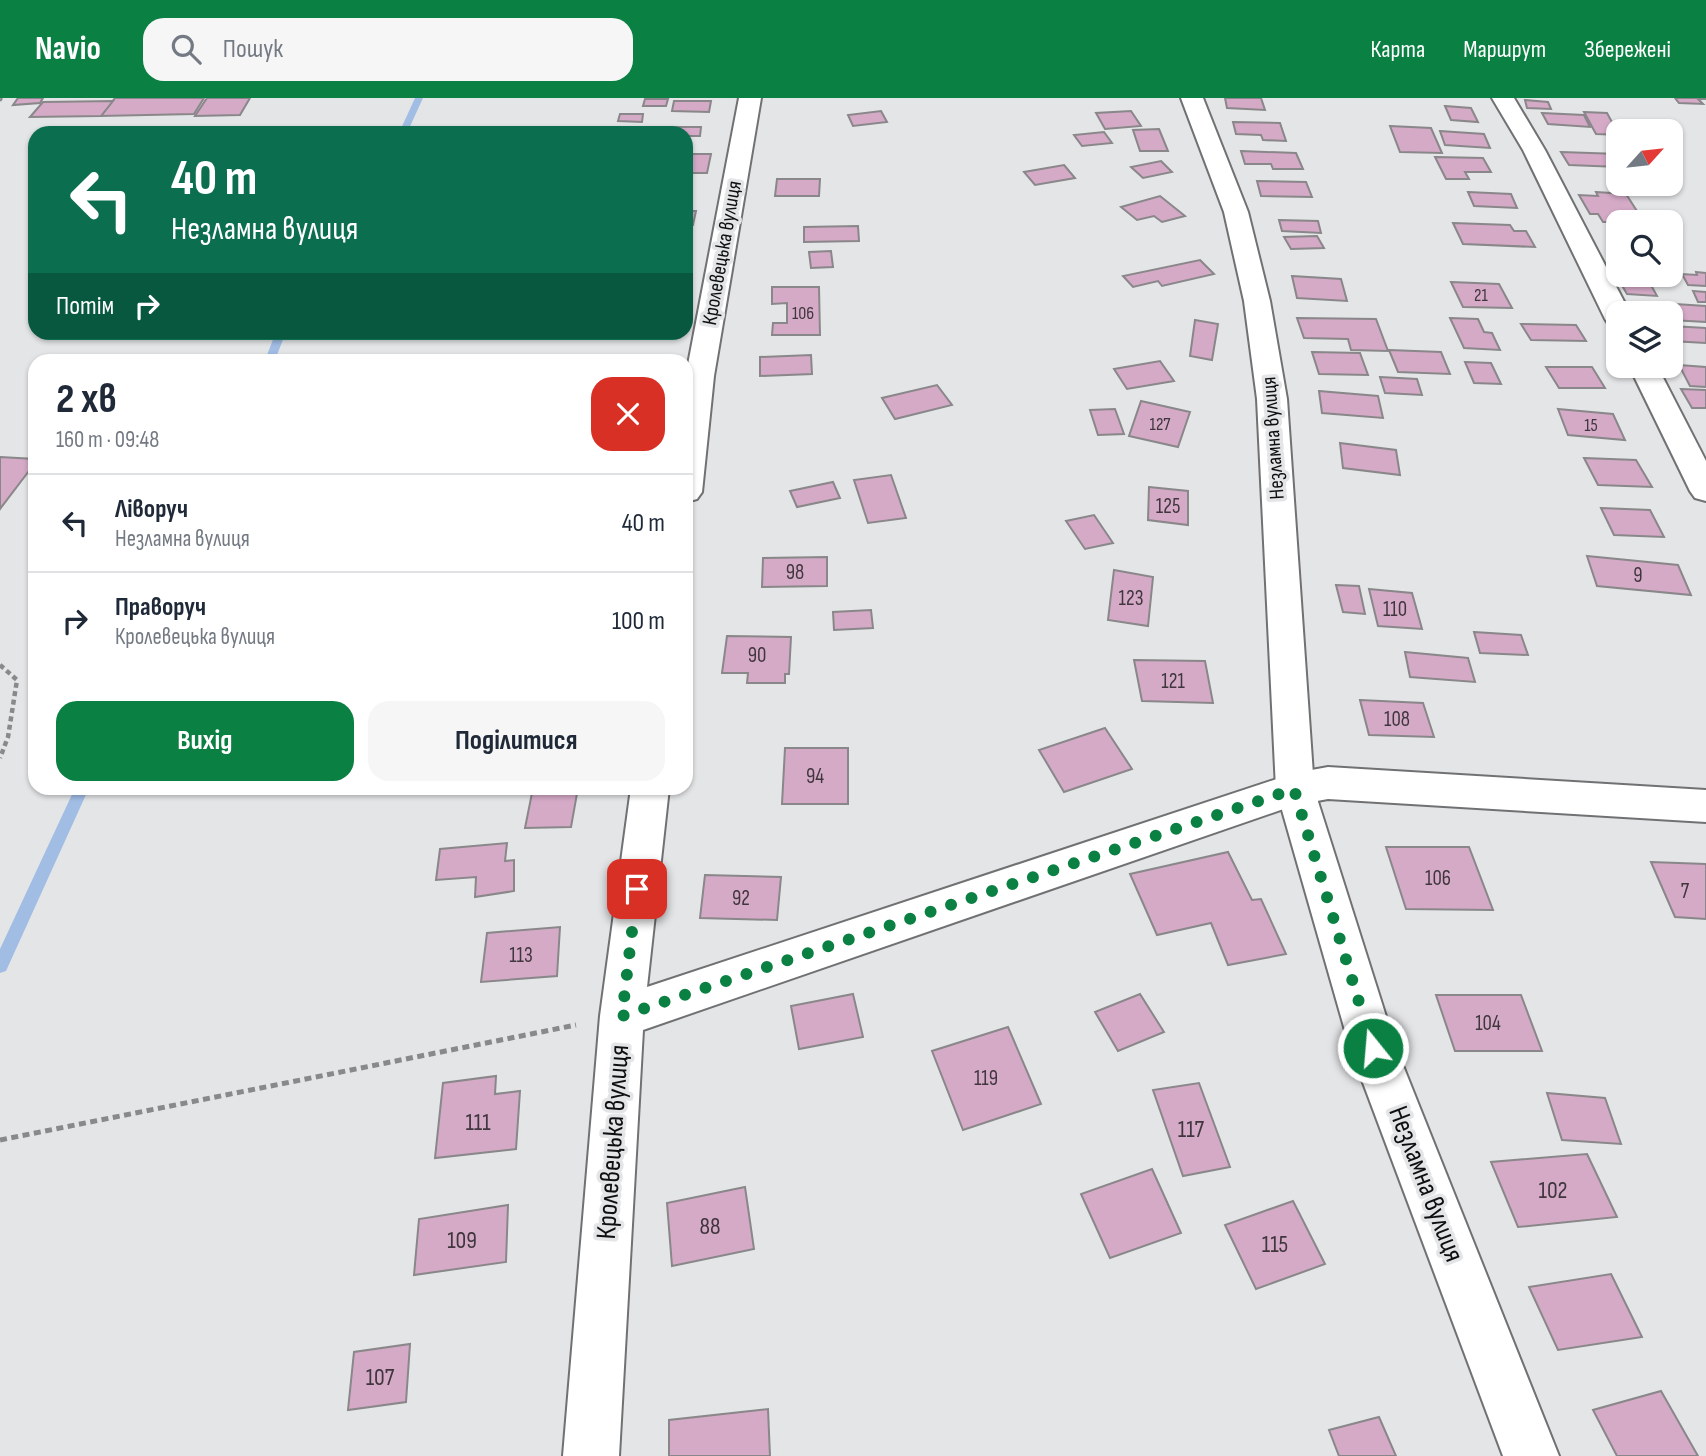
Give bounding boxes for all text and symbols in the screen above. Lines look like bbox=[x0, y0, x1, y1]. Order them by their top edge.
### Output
search box bbox=[143, 18, 633, 81]
text: Navio bbox=[35, 29, 101, 69]
icon: search bbox=[167, 30, 205, 68]
text: Пошук bbox=[223, 34, 283, 65]
text: Карта bbox=[1371, 35, 1425, 64]
text: Маршрут bbox=[1463, 35, 1546, 64]
text: Збережені bbox=[1584, 35, 1671, 64]
north arrow bbox=[1606, 119, 1684, 196]
map controls bbox=[1606, 119, 1683, 378]
text: 40 m bbox=[171, 150, 257, 209]
icon: left bbox=[56, 154, 147, 245]
street label: Кролевецька вулиця bbox=[697, 179, 747, 327]
text: Незламна вулиця bbox=[171, 210, 358, 249]
button: search bbox=[1606, 210, 1683, 287]
house number: 21 bbox=[1474, 285, 1489, 306]
icon: right bbox=[128, 287, 166, 325]
text: Потім bbox=[56, 291, 114, 322]
button: layers bbox=[1606, 301, 1683, 378]
house number: 106 bbox=[792, 303, 814, 324]
text: 2 хв bbox=[56, 374, 117, 425]
street label: Незламна вулиця bbox=[1256, 376, 1290, 500]
button: close bbox=[591, 377, 665, 451]
house number: 127 bbox=[1149, 414, 1171, 435]
house number: 15 bbox=[1584, 415, 1598, 436]
text: 160 m · 09:48 bbox=[56, 426, 159, 454]
text: Ліворуч bbox=[115, 494, 188, 525]
house number: 125 bbox=[1156, 494, 1180, 519]
icon: left bbox=[56, 504, 94, 542]
text: 40 m bbox=[622, 508, 665, 539]
text: Незламна вулиця bbox=[115, 525, 250, 553]
house number: 98 bbox=[786, 560, 804, 585]
house number: 9 bbox=[1633, 563, 1643, 588]
house number: 123 bbox=[1118, 586, 1144, 611]
text: Праворуч bbox=[115, 592, 206, 623]
house number: 110 bbox=[1383, 597, 1407, 622]
icon: right bbox=[56, 602, 94, 640]
text: 100 m bbox=[612, 606, 665, 637]
text: Кролевецька вулиця bbox=[115, 623, 275, 651]
house number: 90 bbox=[748, 643, 766, 668]
house number: 121 bbox=[1161, 669, 1185, 694]
button: Вихід bbox=[56, 701, 354, 781]
button: Поділитися bbox=[368, 701, 665, 781]
house number: 108 bbox=[1384, 707, 1410, 732]
house number: 94 bbox=[806, 764, 824, 789]
pin bbox=[607, 859, 667, 919]
house number: 106 bbox=[1425, 866, 1451, 891]
icon: arrive bbox=[618, 870, 656, 908]
house number: 7 bbox=[1681, 879, 1690, 904]
house number: 92 bbox=[732, 886, 750, 911]
house number: 113 bbox=[509, 943, 533, 968]
position arrow bbox=[1336, 1011, 1410, 1085]
house number: 104 bbox=[1475, 1011, 1501, 1036]
street label: Кролевецька вулиця bbox=[590, 1044, 636, 1240]
house number: 119 bbox=[974, 1066, 998, 1091]
street label: Незламна вулиця bbox=[1381, 1102, 1471, 1266]
house number: 111 bbox=[465, 1108, 491, 1137]
house number: 117 bbox=[1178, 1115, 1205, 1144]
house number: 102 bbox=[1539, 1176, 1568, 1205]
house number: 88 bbox=[699, 1212, 721, 1241]
house number: 109 bbox=[447, 1226, 477, 1255]
house number: 115 bbox=[1262, 1230, 1288, 1259]
house number: 107 bbox=[366, 1363, 395, 1392]

